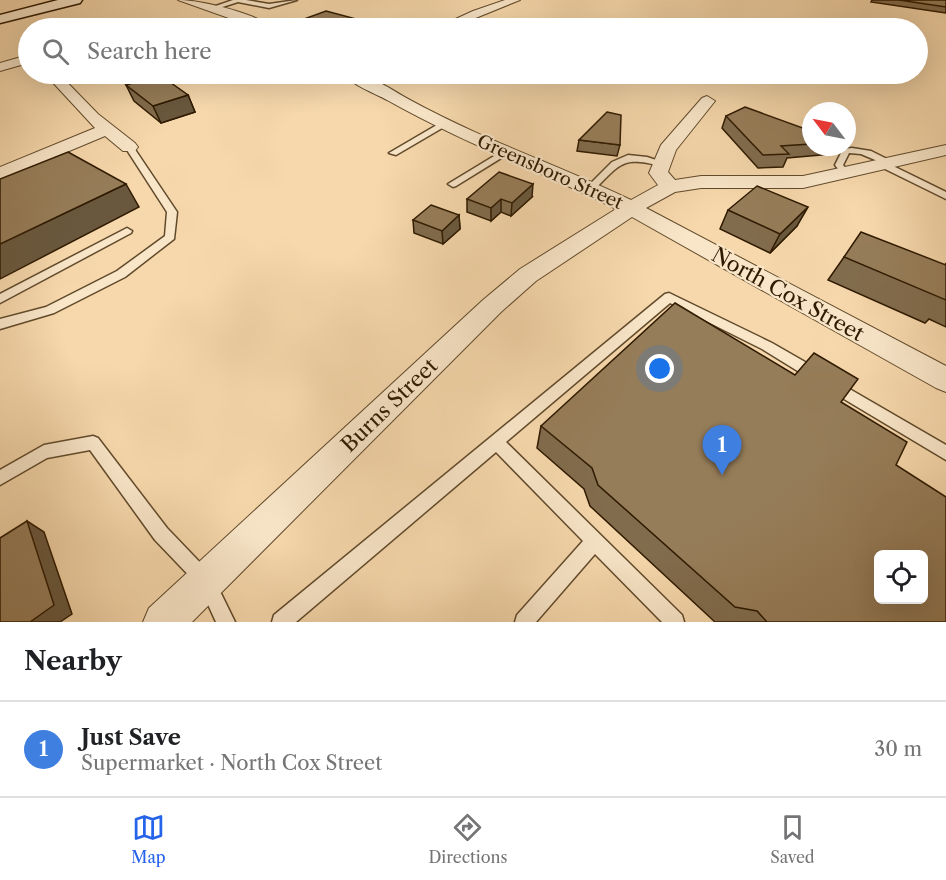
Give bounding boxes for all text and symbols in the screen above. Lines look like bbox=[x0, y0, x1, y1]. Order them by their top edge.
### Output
search box bbox=[18, 18, 928, 84]
icon: search bbox=[39, 35, 72, 68]
text: Search here bbox=[87, 38, 212, 65]
north arrow bbox=[802, 102, 856, 156]
street label: Greensboro Street bbox=[474, 130, 627, 214]
street label: North Cox Street bbox=[707, 242, 869, 346]
street label: Burns Street bbox=[336, 353, 443, 457]
your location bbox=[645, 354, 674, 383]
pin: 1 bbox=[702, 426, 742, 475]
map controls bbox=[874, 550, 928, 604]
button: locate bbox=[874, 550, 928, 604]
text: Nearby bbox=[24, 645, 122, 677]
text: Just Save bbox=[81, 724, 181, 751]
text: 1 bbox=[39, 737, 48, 761]
text: 30 m bbox=[874, 737, 922, 761]
text: Supermarket · North Cox Street bbox=[81, 751, 382, 775]
tab: Map bbox=[131, 811, 166, 867]
tab: Directions bbox=[428, 811, 507, 867]
tab: Saved bbox=[770, 811, 815, 867]

